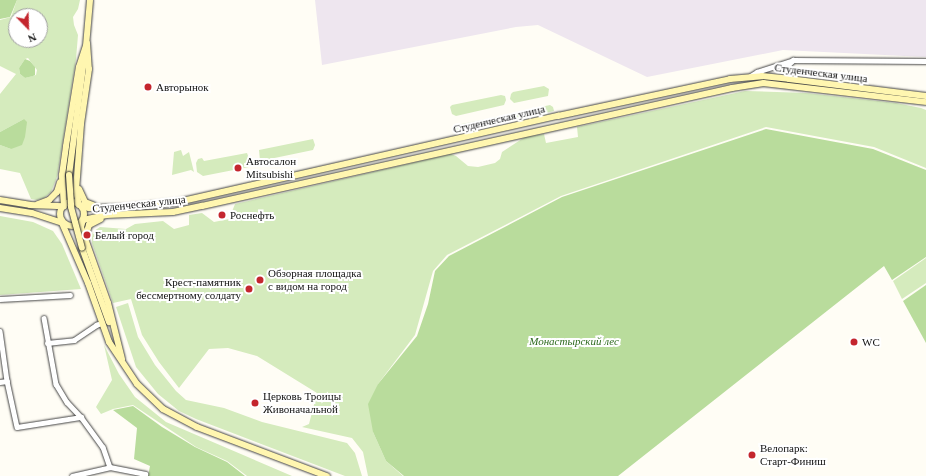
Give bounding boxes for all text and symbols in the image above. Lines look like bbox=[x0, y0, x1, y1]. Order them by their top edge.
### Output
north arrow bbox=[8, 8, 48, 48]
text: N bbox=[26, 31, 38, 45]
street label: Студенческая улица bbox=[774, 61, 868, 85]
place label: Авторынок bbox=[156, 80, 209, 94]
marker: Авторынок bbox=[143, 82, 153, 92]
street label: Студенческая улица bbox=[452, 102, 546, 136]
place label: Автосалон Mitsubishi bbox=[246, 155, 296, 181]
marker: Автосалон Mitsubishi bbox=[233, 163, 243, 173]
street label: Студенческая улица bbox=[92, 193, 186, 215]
place label: Роснефть bbox=[230, 208, 274, 222]
marker: Роснефть bbox=[217, 210, 227, 220]
place label: Белый город bbox=[95, 228, 154, 242]
marker: Белый город bbox=[82, 230, 92, 240]
place label: Обзорная площадка с видом на город bbox=[268, 267, 361, 293]
marker: Обзорная площадка с видом на город bbox=[255, 275, 265, 285]
place label: Крест-памятник бессмертному солдату bbox=[136, 276, 241, 302]
marker: Крест-памятник бессмертному солдату bbox=[244, 284, 254, 294]
park label: Монастырский лес bbox=[529, 334, 619, 348]
place label: WC bbox=[862, 335, 880, 349]
marker: WC bbox=[849, 337, 859, 347]
place label: Церковь Троицы Живоначальной bbox=[263, 390, 341, 416]
marker: Церковь Троицы Живоначальной bbox=[250, 398, 260, 408]
place label: Велопарк: Старт-Финиш bbox=[760, 442, 826, 468]
marker: Велопарк: Старт-Финиш bbox=[747, 450, 757, 460]

